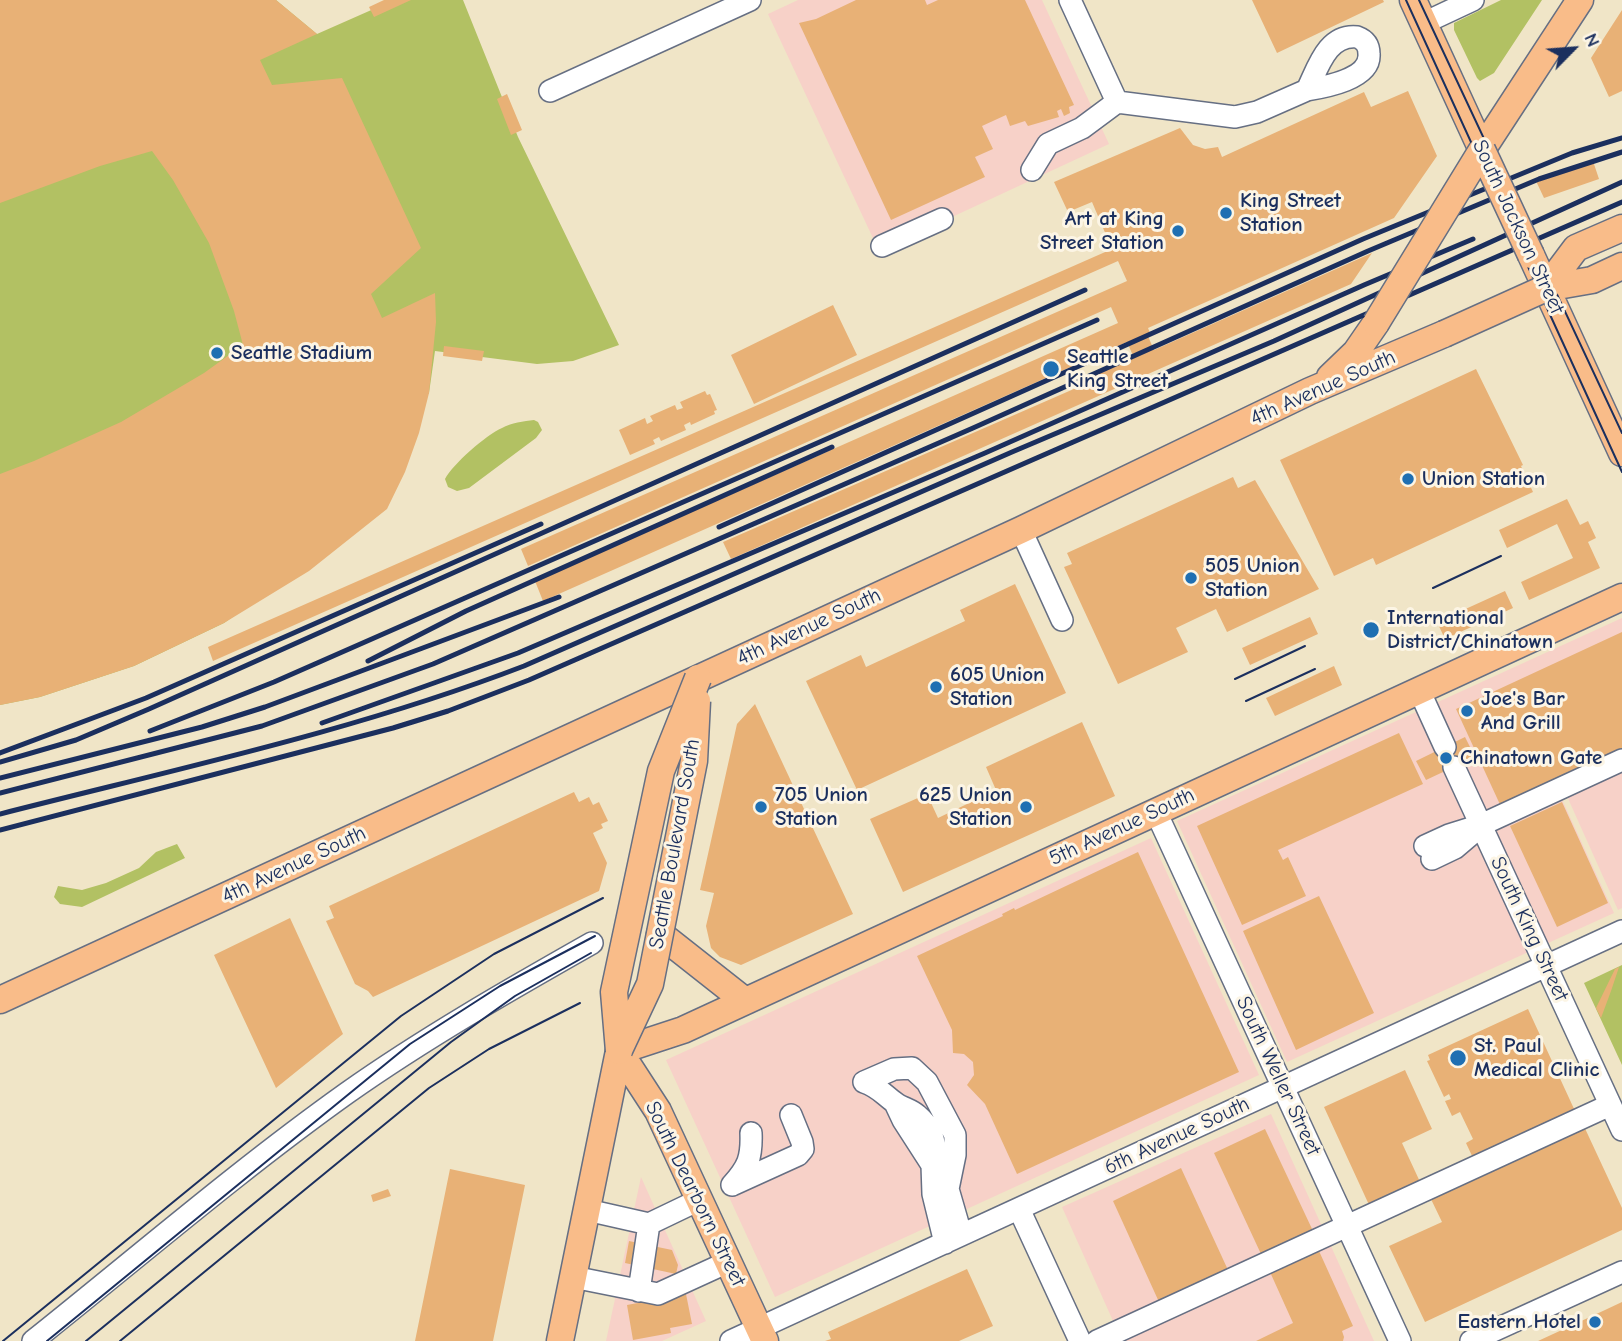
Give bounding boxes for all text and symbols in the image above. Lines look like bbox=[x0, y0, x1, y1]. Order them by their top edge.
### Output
north arrow bbox=[1538, 14, 1608, 84]
text: N bbox=[1579, 30, 1605, 50]
street label: South Jackson Street bbox=[1467, 136, 1569, 318]
place label: King Street Station bbox=[1240, 188, 1341, 238]
marker: King Street Station bbox=[1218, 205, 1234, 221]
place label: Art at King Street Station bbox=[1040, 206, 1164, 256]
marker: Art at King Street Station bbox=[1170, 223, 1186, 239]
place label: Seattle Stadium bbox=[231, 340, 372, 366]
place label: Seattle King Street bbox=[1067, 344, 1168, 394]
marker: Seattle Stadium bbox=[209, 345, 225, 361]
street label: 4th Avenue South bbox=[1247, 345, 1399, 431]
marker: Seattle King Street bbox=[1041, 359, 1061, 379]
place label: Union Station bbox=[1422, 466, 1545, 492]
marker: Union Station bbox=[1400, 471, 1416, 487]
place label: 505 Union Station bbox=[1205, 553, 1300, 603]
marker: 505 Union Station bbox=[1183, 570, 1199, 586]
street label: 4th Avenue South bbox=[733, 583, 885, 671]
place label: International District/Chinatown bbox=[1387, 605, 1553, 655]
marker: International District/Chinatown bbox=[1361, 620, 1381, 640]
place label: 605 Union Station bbox=[950, 662, 1044, 712]
marker: 605 Union Station bbox=[928, 679, 944, 695]
place label: Joe's Bar And Grill bbox=[1481, 686, 1565, 736]
marker: Joe's Bar And Grill bbox=[1459, 703, 1475, 719]
street label: Seattle Boulevard South bbox=[644, 737, 706, 951]
place label: Chinatown Gate bbox=[1460, 745, 1602, 771]
marker: Chinatown Gate bbox=[1438, 750, 1454, 766]
place label: 705 Union Station bbox=[775, 782, 868, 832]
place label: 625 Union Station bbox=[919, 782, 1012, 832]
street label: 5th Avenue South bbox=[1045, 782, 1199, 872]
marker: 705 Union Station bbox=[753, 799, 769, 815]
marker: 625 Union Station bbox=[1018, 799, 1034, 815]
street label: 4th Avenue South bbox=[218, 821, 370, 909]
street label: South King Street bbox=[1484, 853, 1574, 1005]
street label: South Weller Street bbox=[1230, 992, 1326, 1160]
place label: St. Paul Medical Clinic bbox=[1474, 1033, 1599, 1083]
marker: St. Paul Medical Clinic bbox=[1448, 1048, 1468, 1068]
street label: 6th Avenue South bbox=[1100, 1091, 1254, 1181]
street label: South Dearborn Street bbox=[639, 1097, 751, 1291]
place label: Eastern Hotel bbox=[1457, 1309, 1581, 1335]
marker: Eastern Hotel bbox=[1587, 1314, 1603, 1330]

